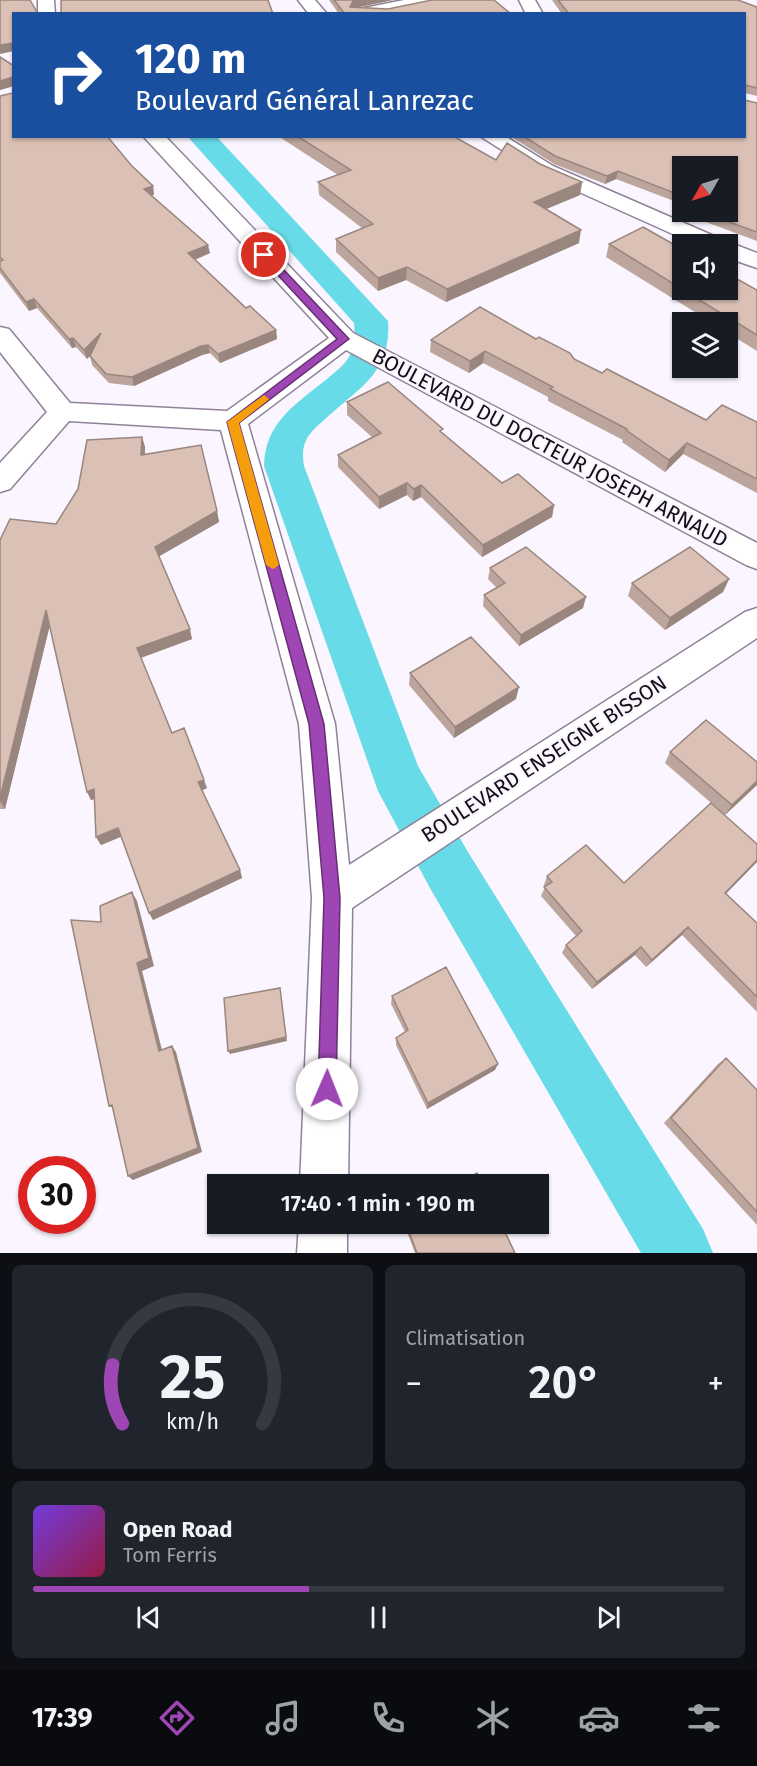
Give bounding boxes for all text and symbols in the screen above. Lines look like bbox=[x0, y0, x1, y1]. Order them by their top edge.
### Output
text: 120 m bbox=[135, 34, 246, 84]
icon: right bbox=[36, 36, 114, 114]
text: Boulevard Général Lanrezac bbox=[135, 85, 474, 117]
north arrow bbox=[672, 156, 738, 222]
map controls bbox=[672, 156, 738, 378]
pin bbox=[238, 229, 289, 280]
button: sound bbox=[672, 234, 738, 300]
icon: arrive bbox=[247, 238, 280, 271]
button: layers bbox=[672, 312, 738, 378]
street label: BOULEVARD DU DOCTEUR JOSEPH ARNAUD bbox=[368, 343, 732, 553]
street label: BOULEVARD ENSEIGNE BISSON bbox=[416, 670, 672, 848]
position arrow bbox=[295, 1057, 359, 1121]
speed limit sign: 30 bbox=[18, 1156, 96, 1234]
text: 17:40 · 1 min · 190 m bbox=[281, 1190, 475, 1217]
text: Climatisation bbox=[406, 1326, 525, 1350]
text: 25 bbox=[159, 1340, 225, 1415]
text: 20° bbox=[528, 1356, 601, 1410]
text: − bbox=[406, 1364, 422, 1404]
text: + bbox=[708, 1364, 724, 1404]
text: km/h bbox=[166, 1409, 219, 1435]
text: Open Road bbox=[123, 1516, 233, 1543]
text: Tom Ferris bbox=[123, 1543, 217, 1567]
icon: previous bbox=[132, 1601, 165, 1634]
icon: pause bbox=[362, 1601, 395, 1634]
icon: next bbox=[592, 1601, 625, 1634]
icon: directions bbox=[156, 1697, 198, 1739]
icon: music bbox=[262, 1697, 304, 1739]
icon: phone bbox=[367, 1697, 409, 1739]
icon: climate bbox=[472, 1697, 514, 1739]
icon: car bbox=[578, 1697, 620, 1739]
icon: filters bbox=[683, 1697, 725, 1739]
text: 17:39 bbox=[32, 1702, 93, 1734]

